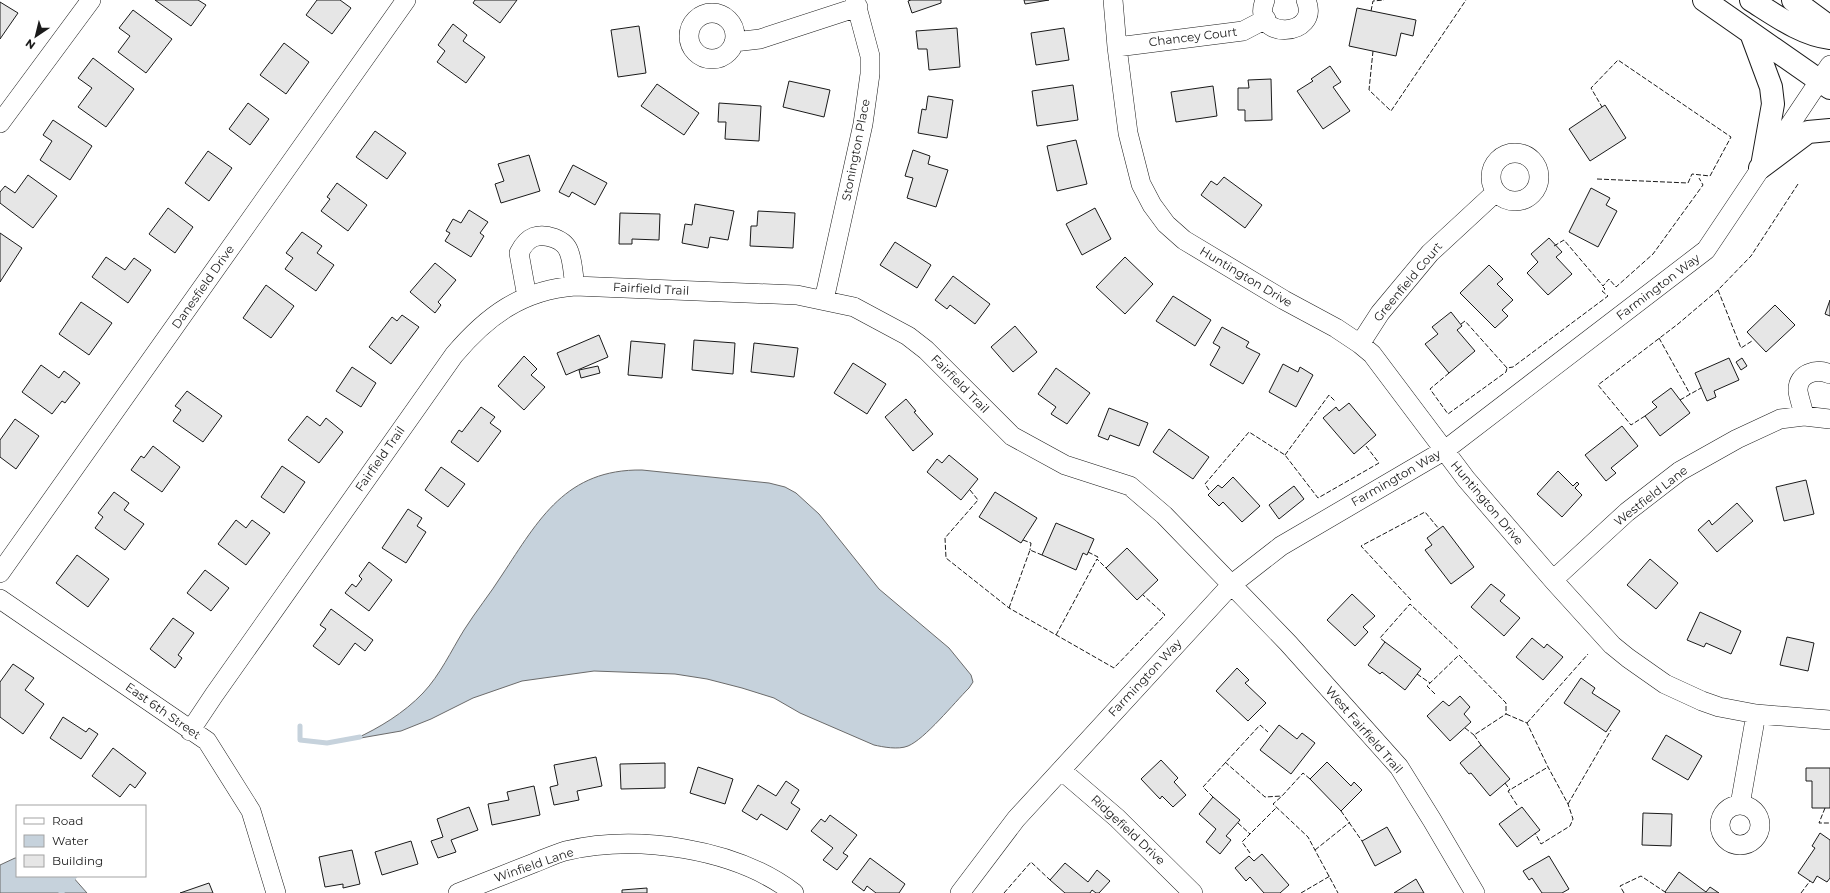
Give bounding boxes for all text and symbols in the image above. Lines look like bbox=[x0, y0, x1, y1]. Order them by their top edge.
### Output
north arrow bbox=[16, 16, 56, 56]
street label: Chancey Court bbox=[1148, 24, 1238, 49]
text: N bbox=[23, 36, 38, 52]
street label: Stonington Place bbox=[838, 98, 873, 202]
street label: Greenfield Court bbox=[1370, 239, 1445, 325]
street label: Danesfield Drive bbox=[168, 242, 237, 331]
street label: Huntington Drive bbox=[1197, 243, 1295, 310]
street label: Farmington Way bbox=[1613, 250, 1703, 323]
street label: Fairfield Trail bbox=[613, 279, 690, 298]
street label: Fairfield Trail bbox=[928, 351, 993, 416]
street label: Fairfield Trail bbox=[352, 423, 408, 494]
street label: Farmington Way bbox=[1348, 446, 1444, 509]
street label: Huntington Drive bbox=[1448, 458, 1527, 548]
street label: Westfield Lane bbox=[1611, 462, 1690, 529]
street label: Farmington Way bbox=[1105, 635, 1185, 720]
street label: East 6th Street bbox=[123, 679, 204, 742]
street label: West Fairfield Trail bbox=[1323, 683, 1406, 776]
street label: Ridgefield Drive bbox=[1088, 791, 1169, 868]
legend bbox=[16, 805, 146, 877]
text: Road bbox=[52, 813, 83, 828]
text: Water bbox=[52, 833, 89, 848]
street label: Winfield Lane bbox=[492, 844, 576, 885]
text: Building bbox=[52, 853, 103, 868]

